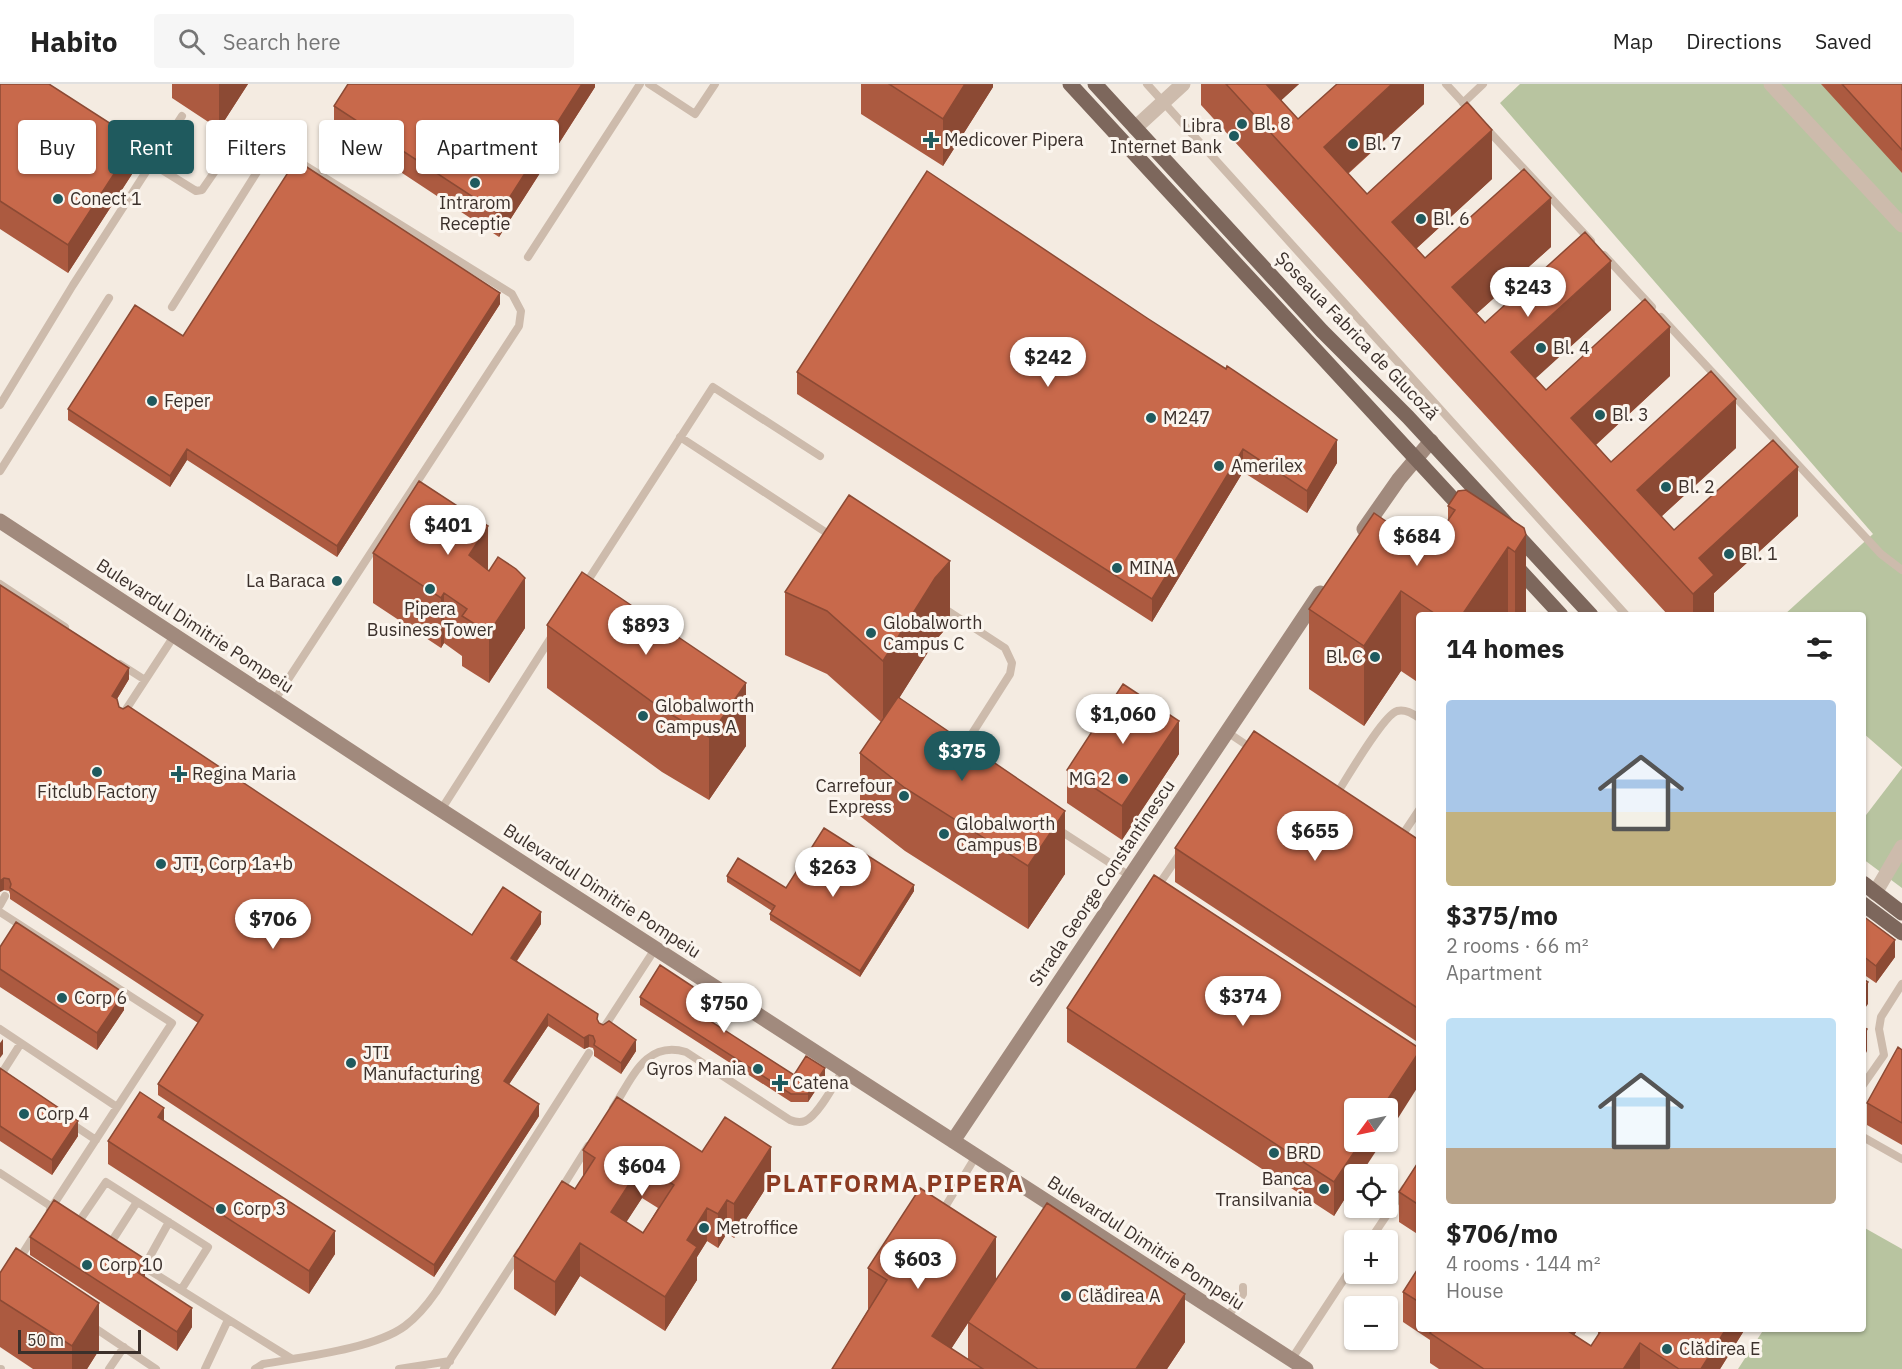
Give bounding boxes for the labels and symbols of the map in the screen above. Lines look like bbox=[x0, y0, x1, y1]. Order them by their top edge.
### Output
place label: Bl. 8 bbox=[1254, 112, 1291, 135]
place label: Libra Internet Bank bbox=[1110, 114, 1223, 158]
marker: Bl. 8 bbox=[1235, 117, 1249, 131]
place label: Medicover Pipera bbox=[944, 128, 1084, 151]
marker: Libra Internet Bank bbox=[1227, 129, 1241, 143]
marker: Medicover Pipera bbox=[922, 131, 940, 149]
place label: Bl. 7 bbox=[1365, 132, 1402, 155]
marker: Bl. 7 bbox=[1346, 137, 1360, 151]
marker: Intrarom Receptie bbox=[468, 176, 482, 190]
place label: Conect 1 bbox=[70, 187, 142, 210]
place label: Intrarom Receptie bbox=[439, 191, 511, 235]
marker: Conect 1 bbox=[51, 192, 65, 206]
place label: Bl. 6 bbox=[1433, 207, 1470, 230]
marker: Bl. 6 bbox=[1414, 212, 1428, 226]
street label: Șoseaua Fabrica de Glucoză bbox=[1271, 247, 1444, 425]
pin: $243 bbox=[1492, 267, 1564, 318]
place label: Bl. 4 bbox=[1553, 336, 1590, 359]
pin: $242 bbox=[1012, 337, 1084, 388]
marker: Bl. 4 bbox=[1534, 341, 1548, 355]
place label: Feper bbox=[164, 389, 211, 412]
marker: Feper bbox=[145, 394, 159, 408]
place label: Bl. 3 bbox=[1612, 403, 1649, 426]
place label: M247 bbox=[1163, 406, 1210, 429]
marker: Bl. 3 bbox=[1593, 408, 1607, 422]
marker: M247 bbox=[1144, 411, 1158, 425]
place label: Amerilex bbox=[1231, 454, 1303, 477]
marker: Amerilex bbox=[1212, 459, 1226, 473]
place label: Bl. 2 bbox=[1678, 475, 1715, 498]
marker: Bl. 2 bbox=[1659, 480, 1673, 494]
pin: $401 bbox=[412, 505, 484, 556]
pin: $684 bbox=[1381, 516, 1453, 567]
place label: Bl. 1 bbox=[1741, 542, 1778, 565]
marker: Bl. 1 bbox=[1722, 547, 1736, 561]
street label: Bulevardul Dimitrie Pompeiu bbox=[92, 553, 298, 698]
place label: MINA bbox=[1129, 556, 1176, 579]
marker: MINA bbox=[1110, 561, 1124, 575]
place label: La Baraca bbox=[246, 569, 325, 592]
marker: La Baraca bbox=[330, 574, 344, 588]
marker: Pipera Business Tower bbox=[423, 582, 437, 596]
place label: Pipera Business Tower bbox=[367, 597, 494, 641]
pin: $893 bbox=[610, 605, 682, 656]
place label: Globalworth Campus C bbox=[883, 611, 982, 655]
marker: Globalworth Campus C bbox=[864, 626, 878, 640]
place label: Bl. C bbox=[1326, 645, 1363, 668]
marker: Bl. C bbox=[1368, 650, 1382, 664]
place label: Globalworth Campus A bbox=[655, 694, 754, 738]
pin: $1,060 bbox=[1074, 694, 1172, 745]
marker: Globalworth Campus A bbox=[636, 709, 650, 723]
pin: $375 bbox=[926, 731, 998, 782]
place label: Regina Maria bbox=[192, 762, 297, 785]
marker: Fitclub Factory bbox=[90, 765, 104, 779]
marker: Regina Maria bbox=[170, 765, 188, 783]
place label: MG 2 bbox=[1069, 767, 1111, 790]
marker: MG 2 bbox=[1116, 772, 1130, 786]
place label: Carrefour Express bbox=[816, 774, 892, 818]
street label: Strada George Constantinescu bbox=[1024, 775, 1180, 991]
place label: Fitclub Factory bbox=[37, 780, 157, 803]
marker: Carrefour Express bbox=[897, 789, 911, 803]
pin: $655 bbox=[1279, 811, 1351, 862]
place label: Globalworth Campus B bbox=[956, 812, 1055, 856]
street label: Bulevardul Dimitrie Pompeiu bbox=[499, 818, 705, 963]
marker: Globalworth Campus B bbox=[937, 827, 951, 841]
pin: $263 bbox=[797, 847, 869, 898]
place label: JTI, Corp 1a+b bbox=[173, 852, 293, 875]
marker: JTI, Corp 1a+b bbox=[154, 857, 168, 871]
pin: $706 bbox=[237, 899, 309, 950]
pin: $374 bbox=[1207, 976, 1279, 1027]
pin: $750 bbox=[688, 983, 760, 1034]
place label: Corp 6 bbox=[74, 986, 127, 1009]
marker: Corp 6 bbox=[55, 991, 69, 1005]
place label: JTI Manufacturing bbox=[363, 1041, 480, 1085]
marker: JTI Manufacturing bbox=[344, 1056, 358, 1070]
place label: Gyros Mania bbox=[646, 1057, 746, 1080]
marker: Gyros Mania bbox=[751, 1062, 765, 1076]
place label: Catena bbox=[792, 1071, 849, 1094]
marker: Catena bbox=[773, 1076, 787, 1090]
north arrow bbox=[1344, 1098, 1398, 1152]
place label: Corp 4 bbox=[36, 1102, 90, 1125]
marker: Corp 4 bbox=[17, 1107, 31, 1121]
place label: BRD bbox=[1286, 1141, 1321, 1164]
pin: $604 bbox=[606, 1146, 678, 1197]
marker: BRD bbox=[1267, 1146, 1281, 1160]
district label: PLATFORMA PIPERA bbox=[765, 1167, 1025, 1199]
place label: Banca Transilvania bbox=[1216, 1167, 1312, 1211]
street label: Bulevardul Dimitrie Pompeiu bbox=[1043, 1170, 1249, 1315]
marker: Banca Transilvania bbox=[1317, 1182, 1331, 1196]
place label: Corp 3 bbox=[233, 1197, 286, 1220]
marker: Corp 3 bbox=[214, 1202, 228, 1216]
place label: Metroffice bbox=[716, 1216, 798, 1239]
marker: Metroffice bbox=[697, 1221, 711, 1235]
pin: $603 bbox=[882, 1239, 954, 1290]
place label: Corp 10 bbox=[99, 1253, 163, 1276]
marker: Corp 10 bbox=[80, 1258, 94, 1272]
place label: Clădirea A bbox=[1078, 1284, 1161, 1307]
marker: Clădirea A bbox=[1059, 1289, 1073, 1303]
scale bar bbox=[18, 1327, 141, 1354]
place label: Clădirea E bbox=[1679, 1337, 1760, 1360]
marker: Clădirea E bbox=[1660, 1342, 1674, 1356]

